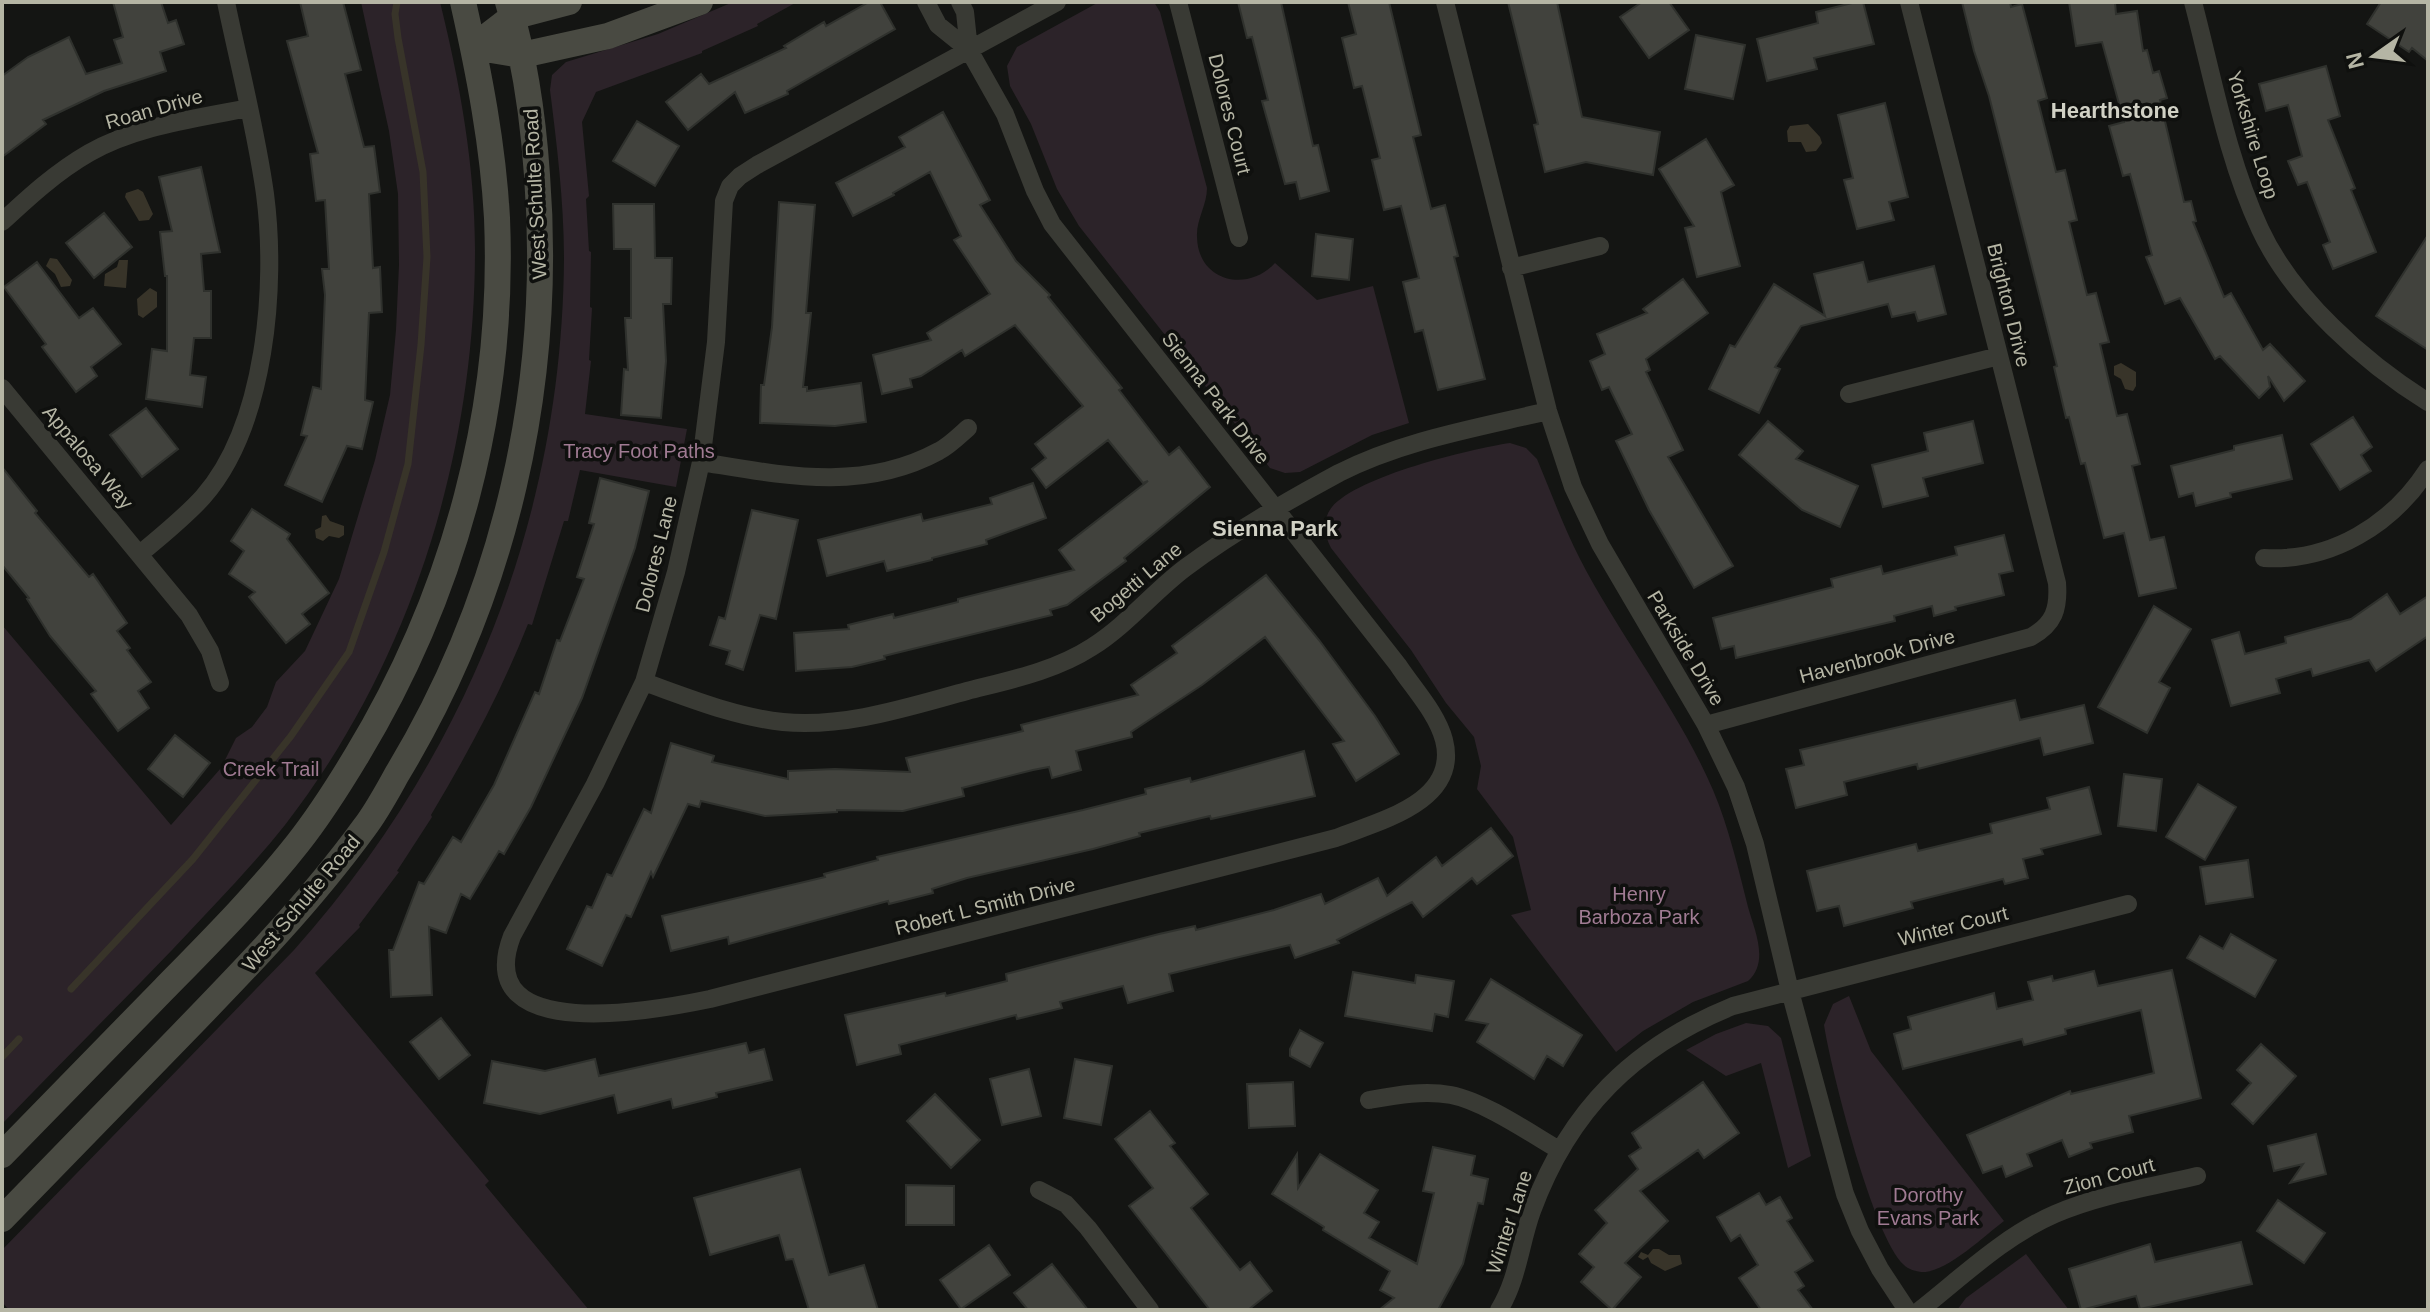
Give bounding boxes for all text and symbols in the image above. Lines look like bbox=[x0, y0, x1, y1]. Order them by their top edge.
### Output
north arrow bbox=[2334, 16, 2414, 96]
text: N bbox=[2341, 50, 2369, 71]
street label: Dolores Court bbox=[1204, 51, 1256, 177]
street label: Yorkshire Loop bbox=[2223, 68, 2283, 202]
street label: Roan Drive bbox=[103, 85, 205, 133]
district label: Hearthstone bbox=[2051, 98, 2179, 123]
street label: West Schulte Road bbox=[520, 108, 550, 280]
street label: Brighton Drive bbox=[1983, 241, 2035, 369]
street label: Sienna Park Drive bbox=[1158, 328, 1274, 468]
street label: Appalosa Way bbox=[38, 401, 138, 513]
park label: Tracy Foot Paths bbox=[563, 440, 715, 462]
street label: Dolores Lane bbox=[631, 494, 681, 614]
district label: Sienna Park bbox=[1212, 516, 1339, 541]
street label: Bogetti Lane bbox=[1086, 537, 1186, 627]
street label: Parkside Drive bbox=[1643, 587, 1729, 709]
street label: Havenbrook Drive bbox=[1797, 625, 1957, 687]
park label: Creek Trail bbox=[223, 758, 319, 780]
street label: West Schulte Road bbox=[238, 830, 364, 976]
street label: Robert L Smith Drive bbox=[893, 873, 1077, 939]
park label: Henry Barboza Park bbox=[1578, 883, 1701, 928]
street label: Winter Court bbox=[1896, 902, 2011, 950]
street label: Zion Court bbox=[2061, 1153, 2157, 1199]
street label: Winter Lane bbox=[1482, 1167, 1536, 1277]
park label: Dorothy Evans Park bbox=[1877, 1184, 1980, 1229]

